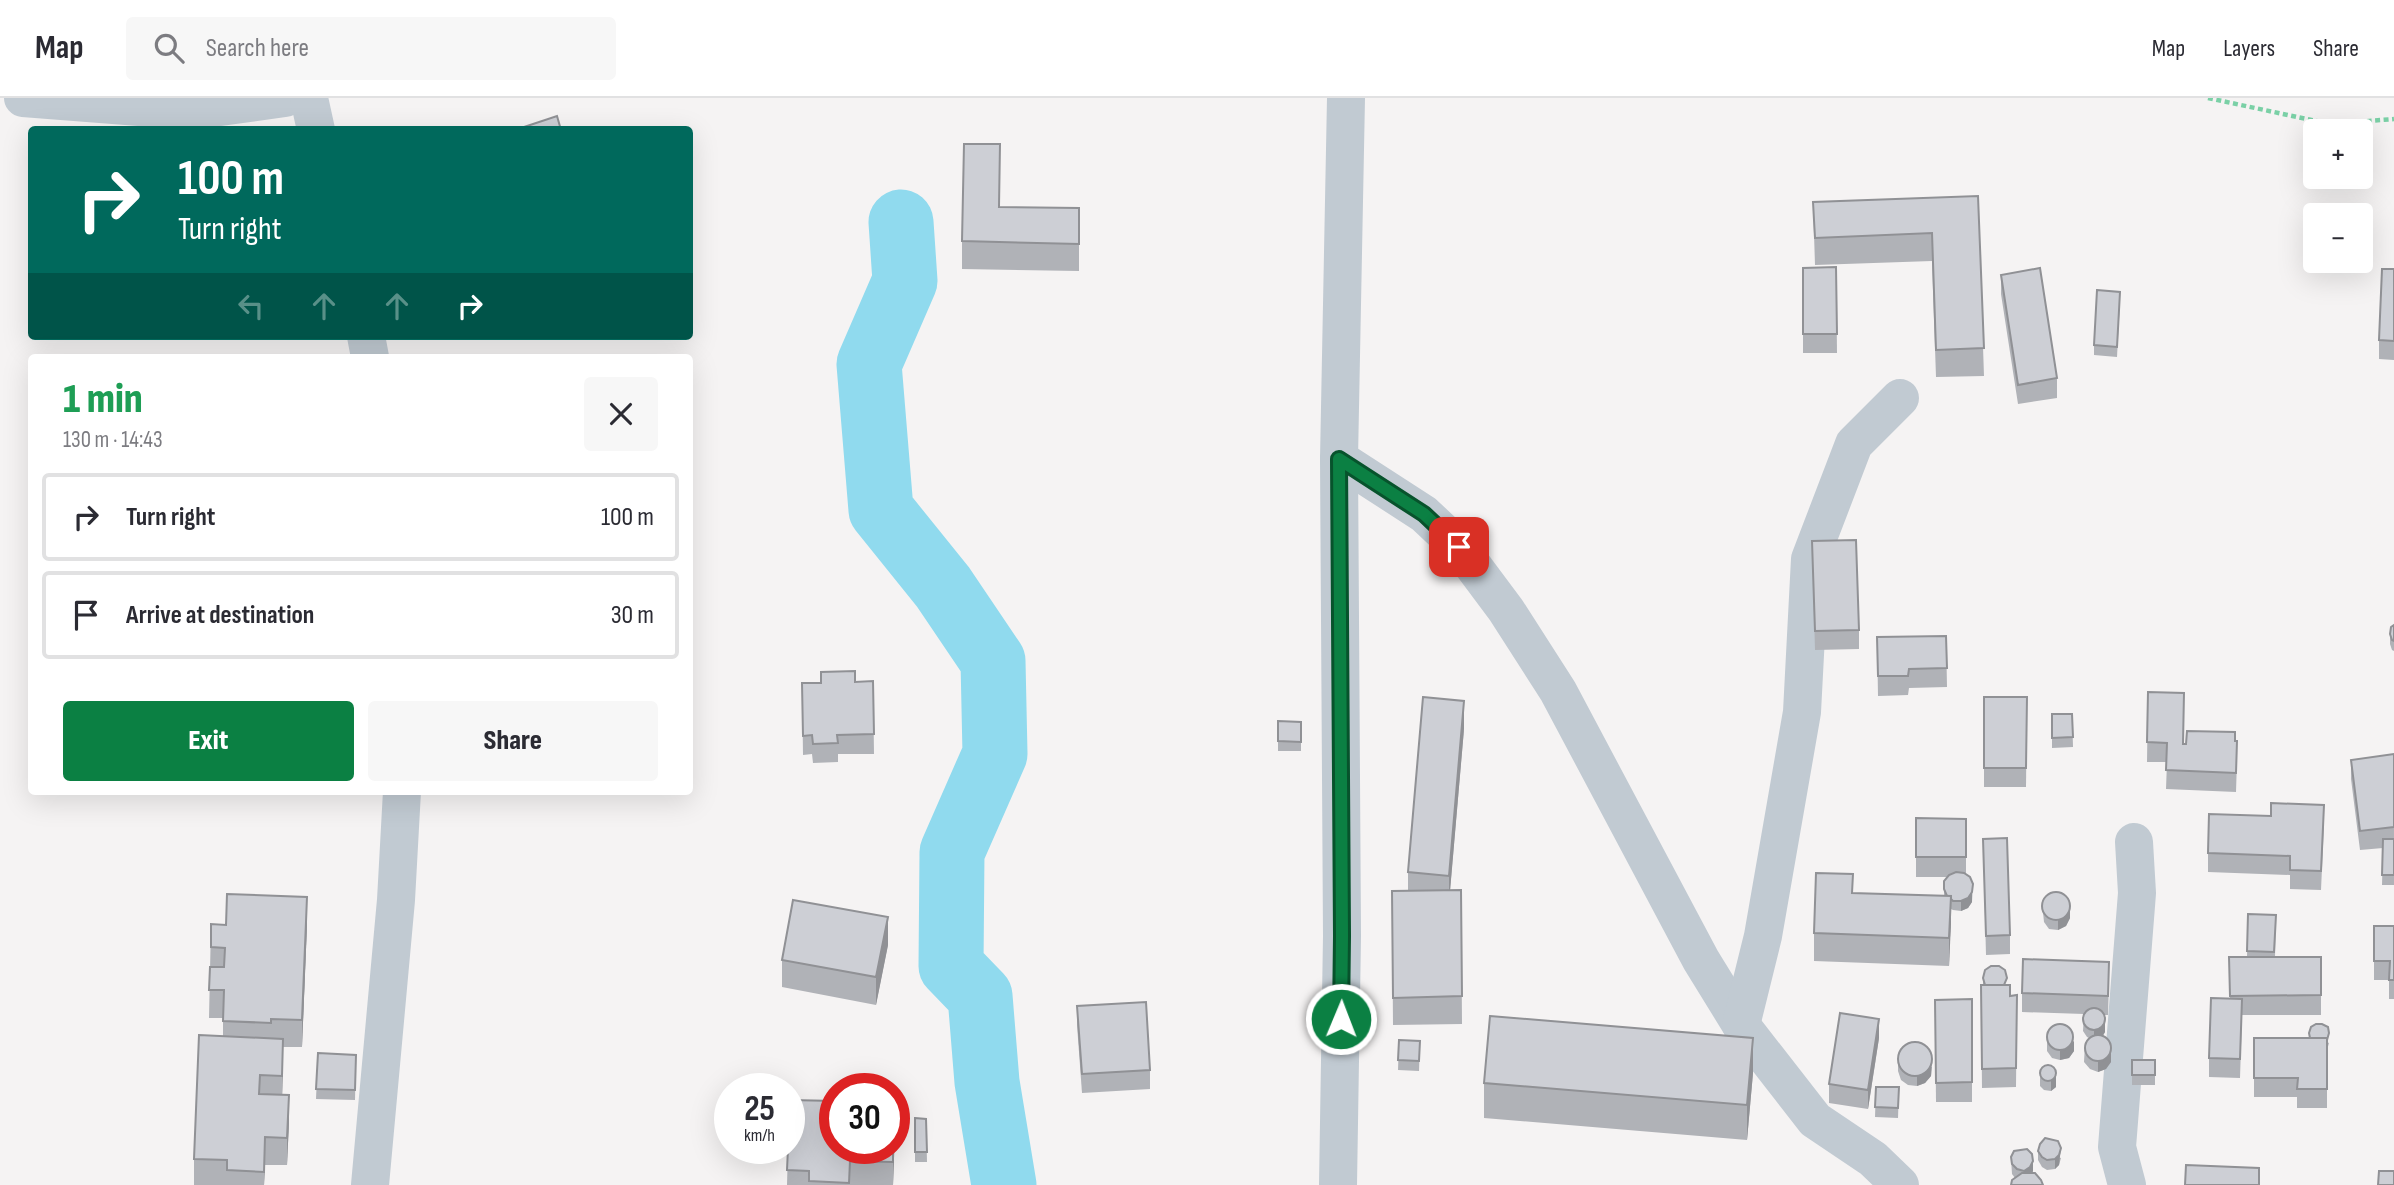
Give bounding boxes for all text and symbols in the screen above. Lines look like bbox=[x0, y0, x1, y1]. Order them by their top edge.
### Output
search box bbox=[126, 17, 616, 80]
text: Map bbox=[35, 28, 84, 68]
icon: search bbox=[150, 29, 188, 67]
text: Search here bbox=[206, 33, 309, 64]
text: Map bbox=[2152, 34, 2185, 63]
text: Layers bbox=[2223, 34, 2275, 63]
text: Share bbox=[2313, 34, 2359, 63]
map controls bbox=[2303, 119, 2373, 273]
button: + bbox=[2303, 119, 2373, 189]
text: 100 m bbox=[178, 150, 284, 209]
icon: right bbox=[63, 154, 154, 245]
button: − bbox=[2303, 203, 2373, 273]
text: Turn right bbox=[178, 210, 282, 249]
icon: left bbox=[232, 287, 270, 325]
icon: ahead bbox=[305, 287, 343, 325]
icon: ahead bbox=[378, 287, 416, 325]
icon: right bbox=[451, 287, 489, 325]
text: 1 min bbox=[63, 374, 143, 425]
button: close bbox=[584, 377, 658, 451]
text: 130 m · 14:43 bbox=[63, 426, 163, 454]
icon: right bbox=[67, 498, 105, 536]
text: Turn right bbox=[126, 502, 215, 533]
text: 100 m bbox=[601, 502, 654, 533]
pin bbox=[1429, 517, 1489, 577]
icon: arrive bbox=[1440, 528, 1478, 566]
icon: arrive bbox=[67, 596, 105, 634]
text: Arrive at destination bbox=[126, 600, 314, 631]
text: 30 m bbox=[611, 600, 654, 631]
button: Exit bbox=[63, 701, 354, 781]
button: Share bbox=[368, 701, 658, 781]
position arrow bbox=[1304, 982, 1378, 1056]
speed limit sign: 30 bbox=[819, 1073, 910, 1164]
text: 25 bbox=[744, 1088, 775, 1131]
text: km/h bbox=[744, 1125, 775, 1146]

